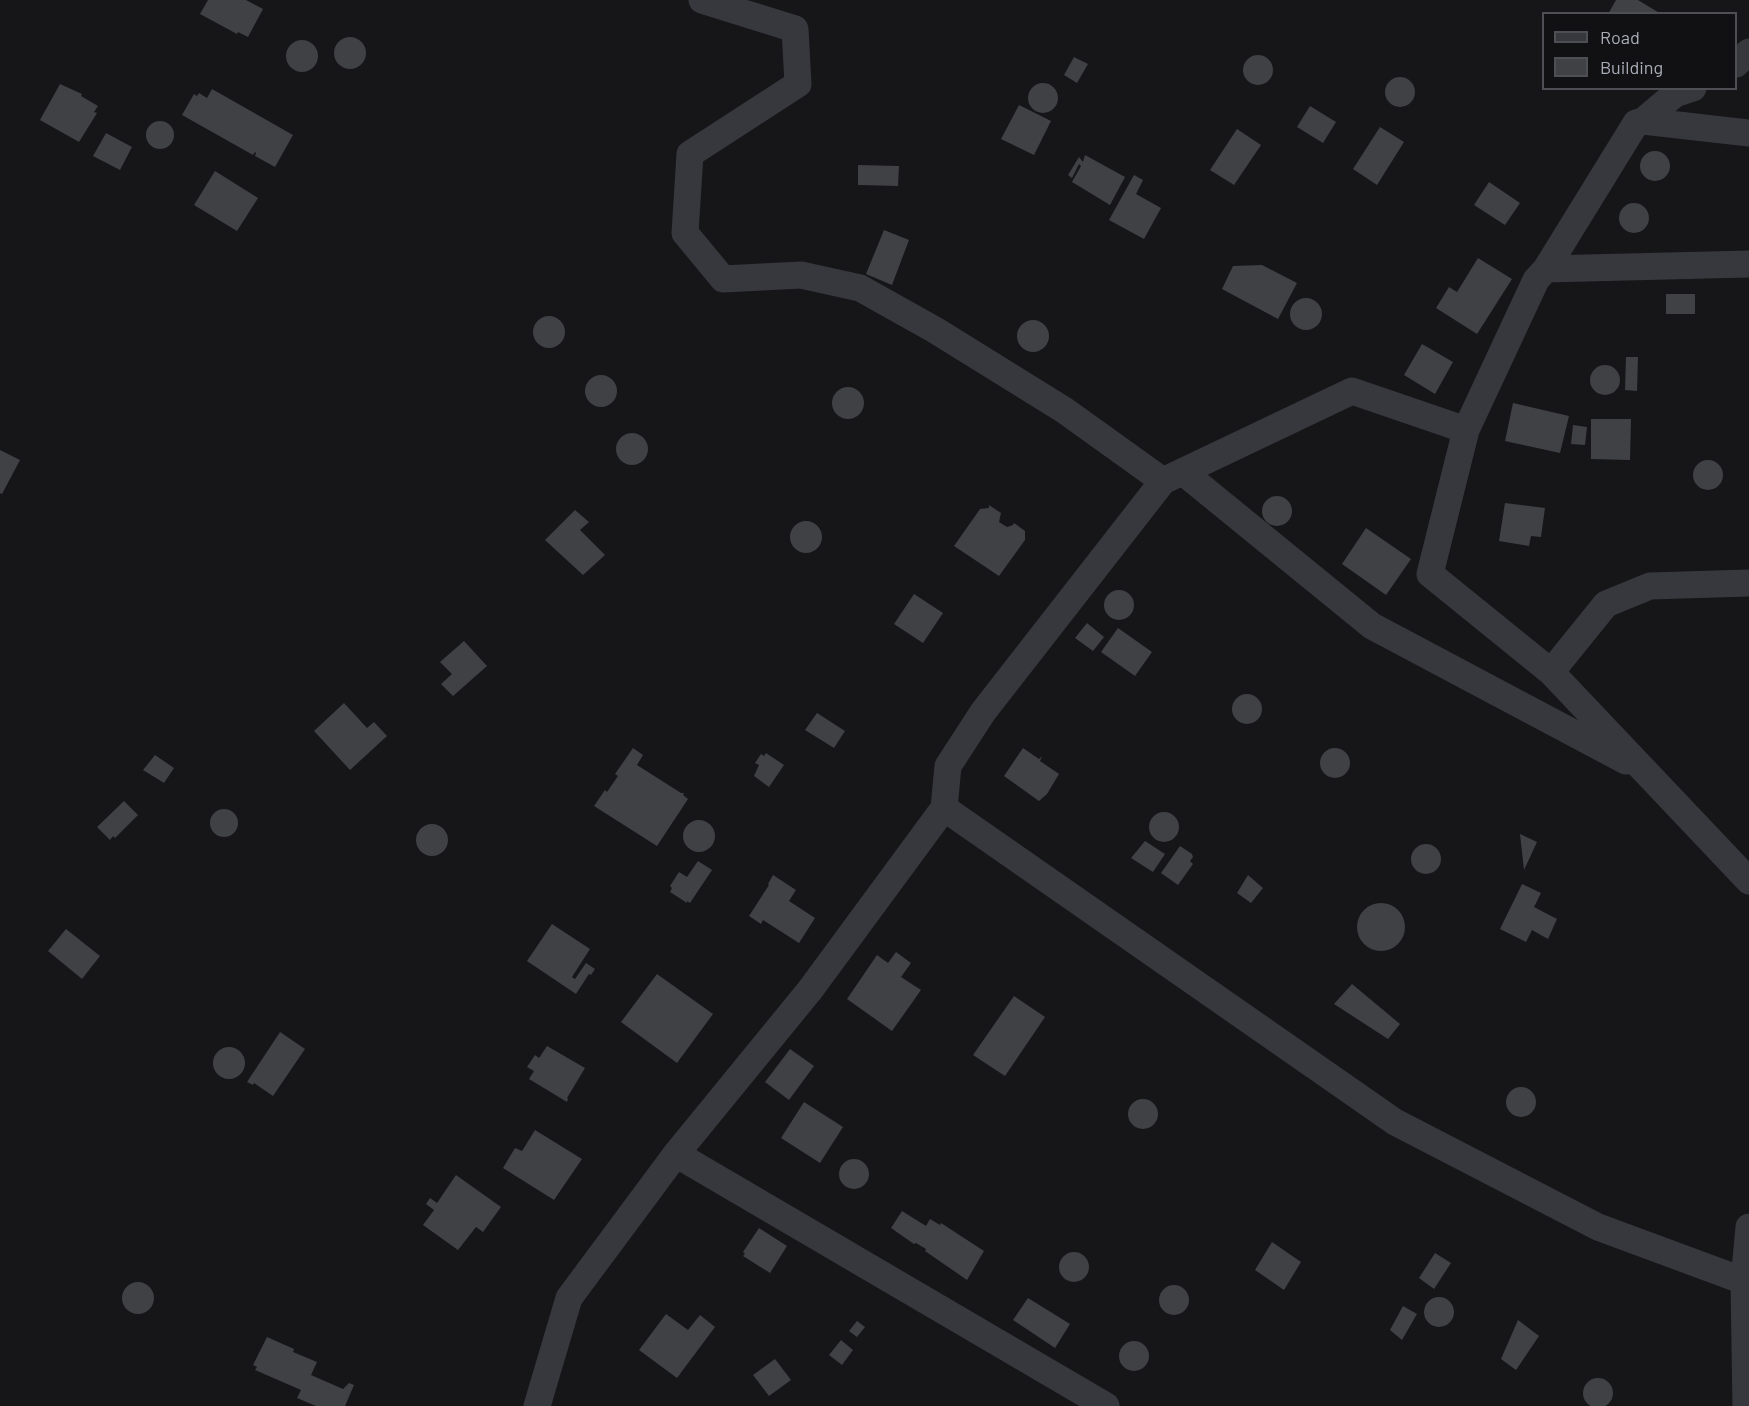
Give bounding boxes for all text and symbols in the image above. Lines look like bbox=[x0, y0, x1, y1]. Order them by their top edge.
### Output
legend bbox=[1542, 12, 1737, 90]
text: Road bbox=[1600, 26, 1640, 48]
text: Building bbox=[1600, 56, 1663, 78]

